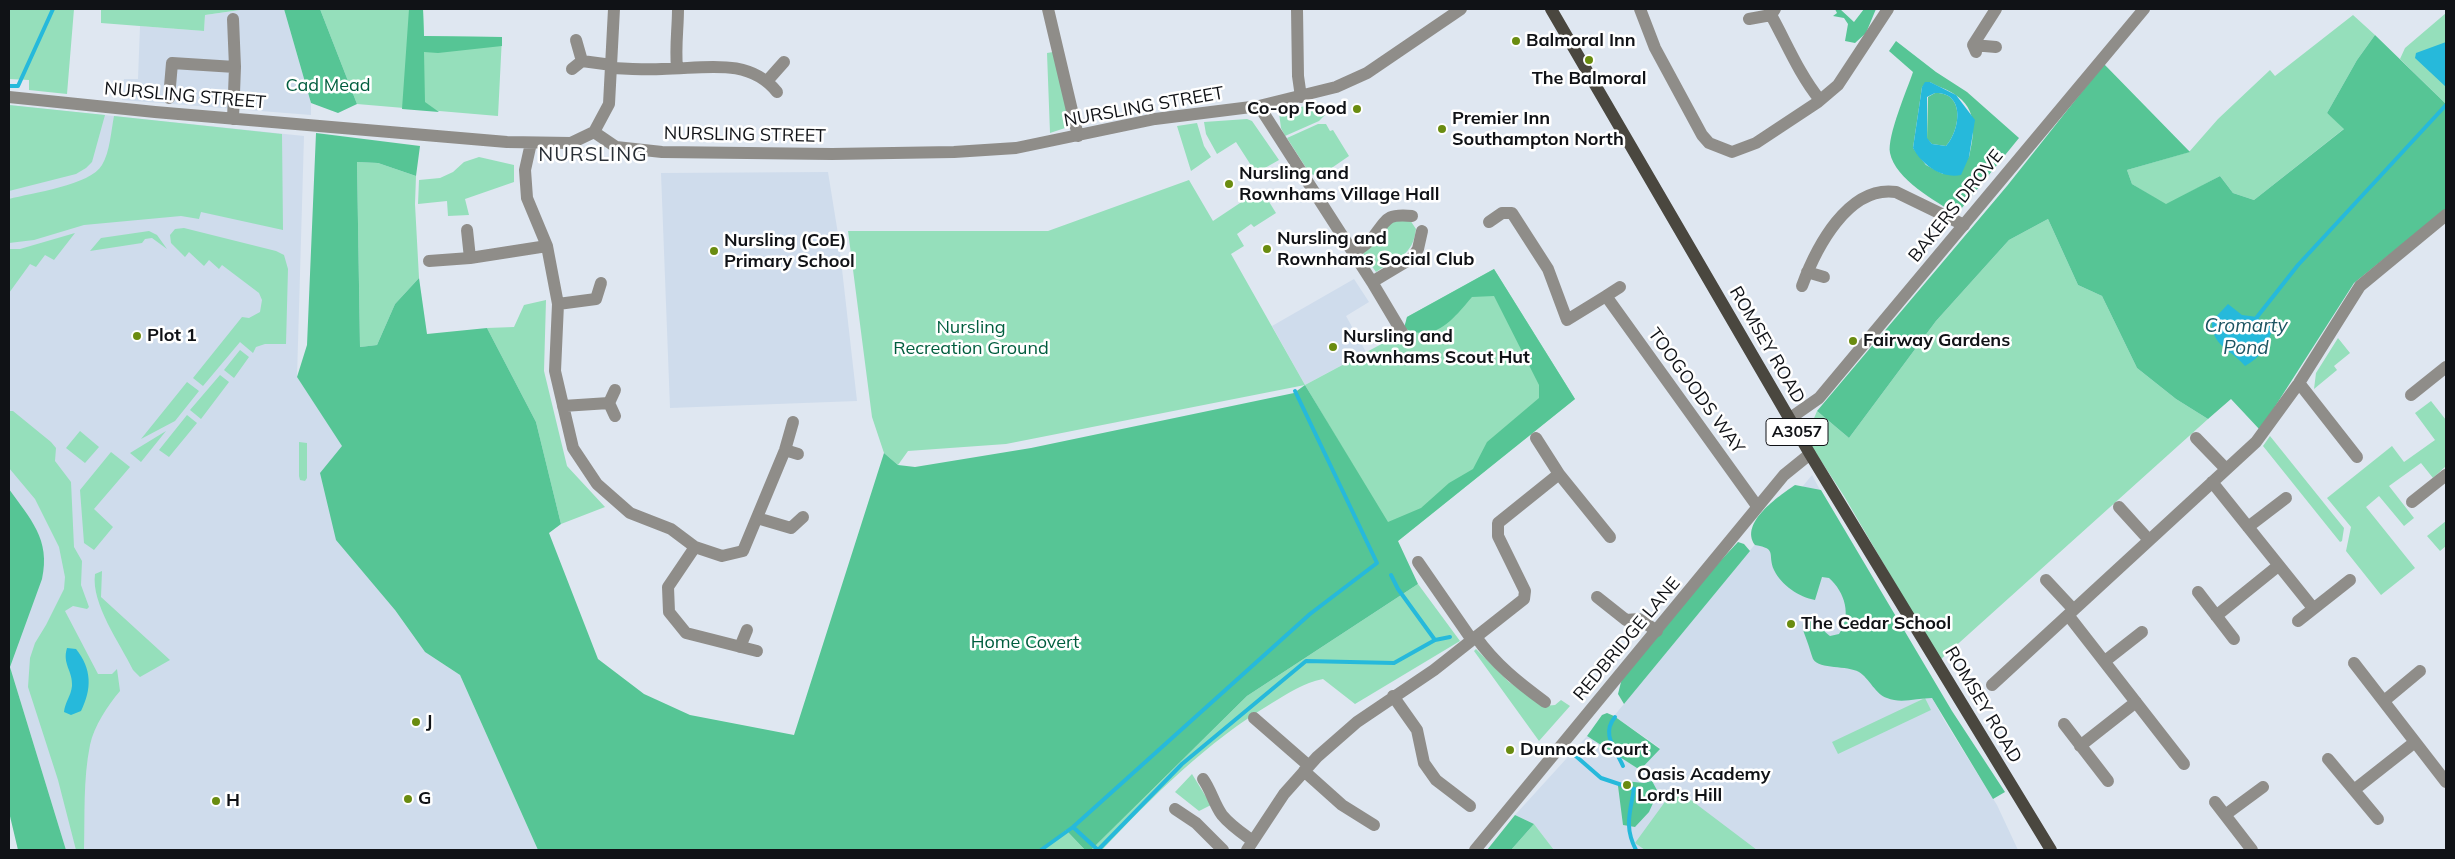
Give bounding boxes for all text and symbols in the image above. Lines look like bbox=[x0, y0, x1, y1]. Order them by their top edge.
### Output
place label: Balmoral Inn bbox=[1526, 30, 1636, 52]
marker: Balmoral Inn bbox=[1510, 35, 1522, 47]
marker: The Balmoral bbox=[1583, 54, 1595, 66]
place label: The Balmoral bbox=[1532, 68, 1646, 90]
park label: Cad Mead bbox=[285, 75, 371, 97]
street label: NURSLING STREET bbox=[103, 78, 267, 114]
street label: NURSLING STREET bbox=[1062, 82, 1226, 132]
place label: Co-op Food bbox=[1247, 98, 1347, 120]
marker: Co-op Food bbox=[1351, 103, 1363, 115]
place label: Premier Inn Southampton North bbox=[1452, 108, 1624, 150]
street label: NURSLING STREET bbox=[664, 123, 826, 147]
marker: Premier Inn Southampton North bbox=[1436, 123, 1448, 135]
district label: NURSLING bbox=[537, 143, 649, 167]
street label: BAKERS DROVE bbox=[1904, 145, 2008, 267]
place label: Nursling and Rownhams Village Hall bbox=[1239, 163, 1439, 205]
marker: Nursling and Rownhams Village Hall bbox=[1223, 178, 1235, 190]
place label: Nursling and Rownhams Social Club bbox=[1277, 228, 1475, 270]
place label: Nursling (CoE) Primary School bbox=[724, 230, 855, 272]
marker: Nursling and Rownhams Social Club bbox=[1261, 243, 1273, 255]
marker: Nursling (CoE) Primary School bbox=[708, 245, 720, 257]
street label: ROMSEY ROAD bbox=[1725, 283, 1809, 407]
water label: Cromarty Pond bbox=[2205, 315, 2287, 359]
park label: Nursling Recreation Ground bbox=[893, 317, 1049, 359]
street label: TOOGOODS WAY bbox=[1643, 324, 1749, 458]
place label: Plot 1 bbox=[147, 325, 197, 347]
place label: Nursling and Rownhams Scout Hut bbox=[1343, 326, 1530, 368]
marker: Plot 1 bbox=[131, 330, 143, 342]
place label: Fairway Gardens bbox=[1863, 330, 2010, 352]
marker: Fairway Gardens bbox=[1847, 335, 1859, 347]
marker: Nursling and Rownhams Scout Hut bbox=[1327, 341, 1339, 353]
road number: A3057 bbox=[1766, 418, 1828, 446]
street label: REDBRIDGE LANE bbox=[1569, 573, 1685, 705]
place label: The Cedar School bbox=[1801, 613, 1951, 635]
marker: The Cedar School bbox=[1785, 618, 1797, 630]
park label: Home Covert bbox=[971, 632, 1079, 654]
street label: ROMSEY ROAD bbox=[1940, 643, 2026, 767]
place label: J bbox=[426, 711, 433, 733]
marker: J bbox=[410, 716, 422, 728]
place label: Dunnock Court bbox=[1520, 739, 1648, 761]
marker: Dunnock Court bbox=[1504, 744, 1516, 756]
place label: Oasis Academy Lord's Hill bbox=[1637, 764, 1770, 806]
marker: Oasis Academy Lord's Hill bbox=[1621, 779, 1633, 791]
place label: G bbox=[418, 788, 431, 810]
place label: H bbox=[226, 790, 240, 812]
marker: G bbox=[402, 793, 414, 805]
marker: H bbox=[210, 795, 222, 807]

